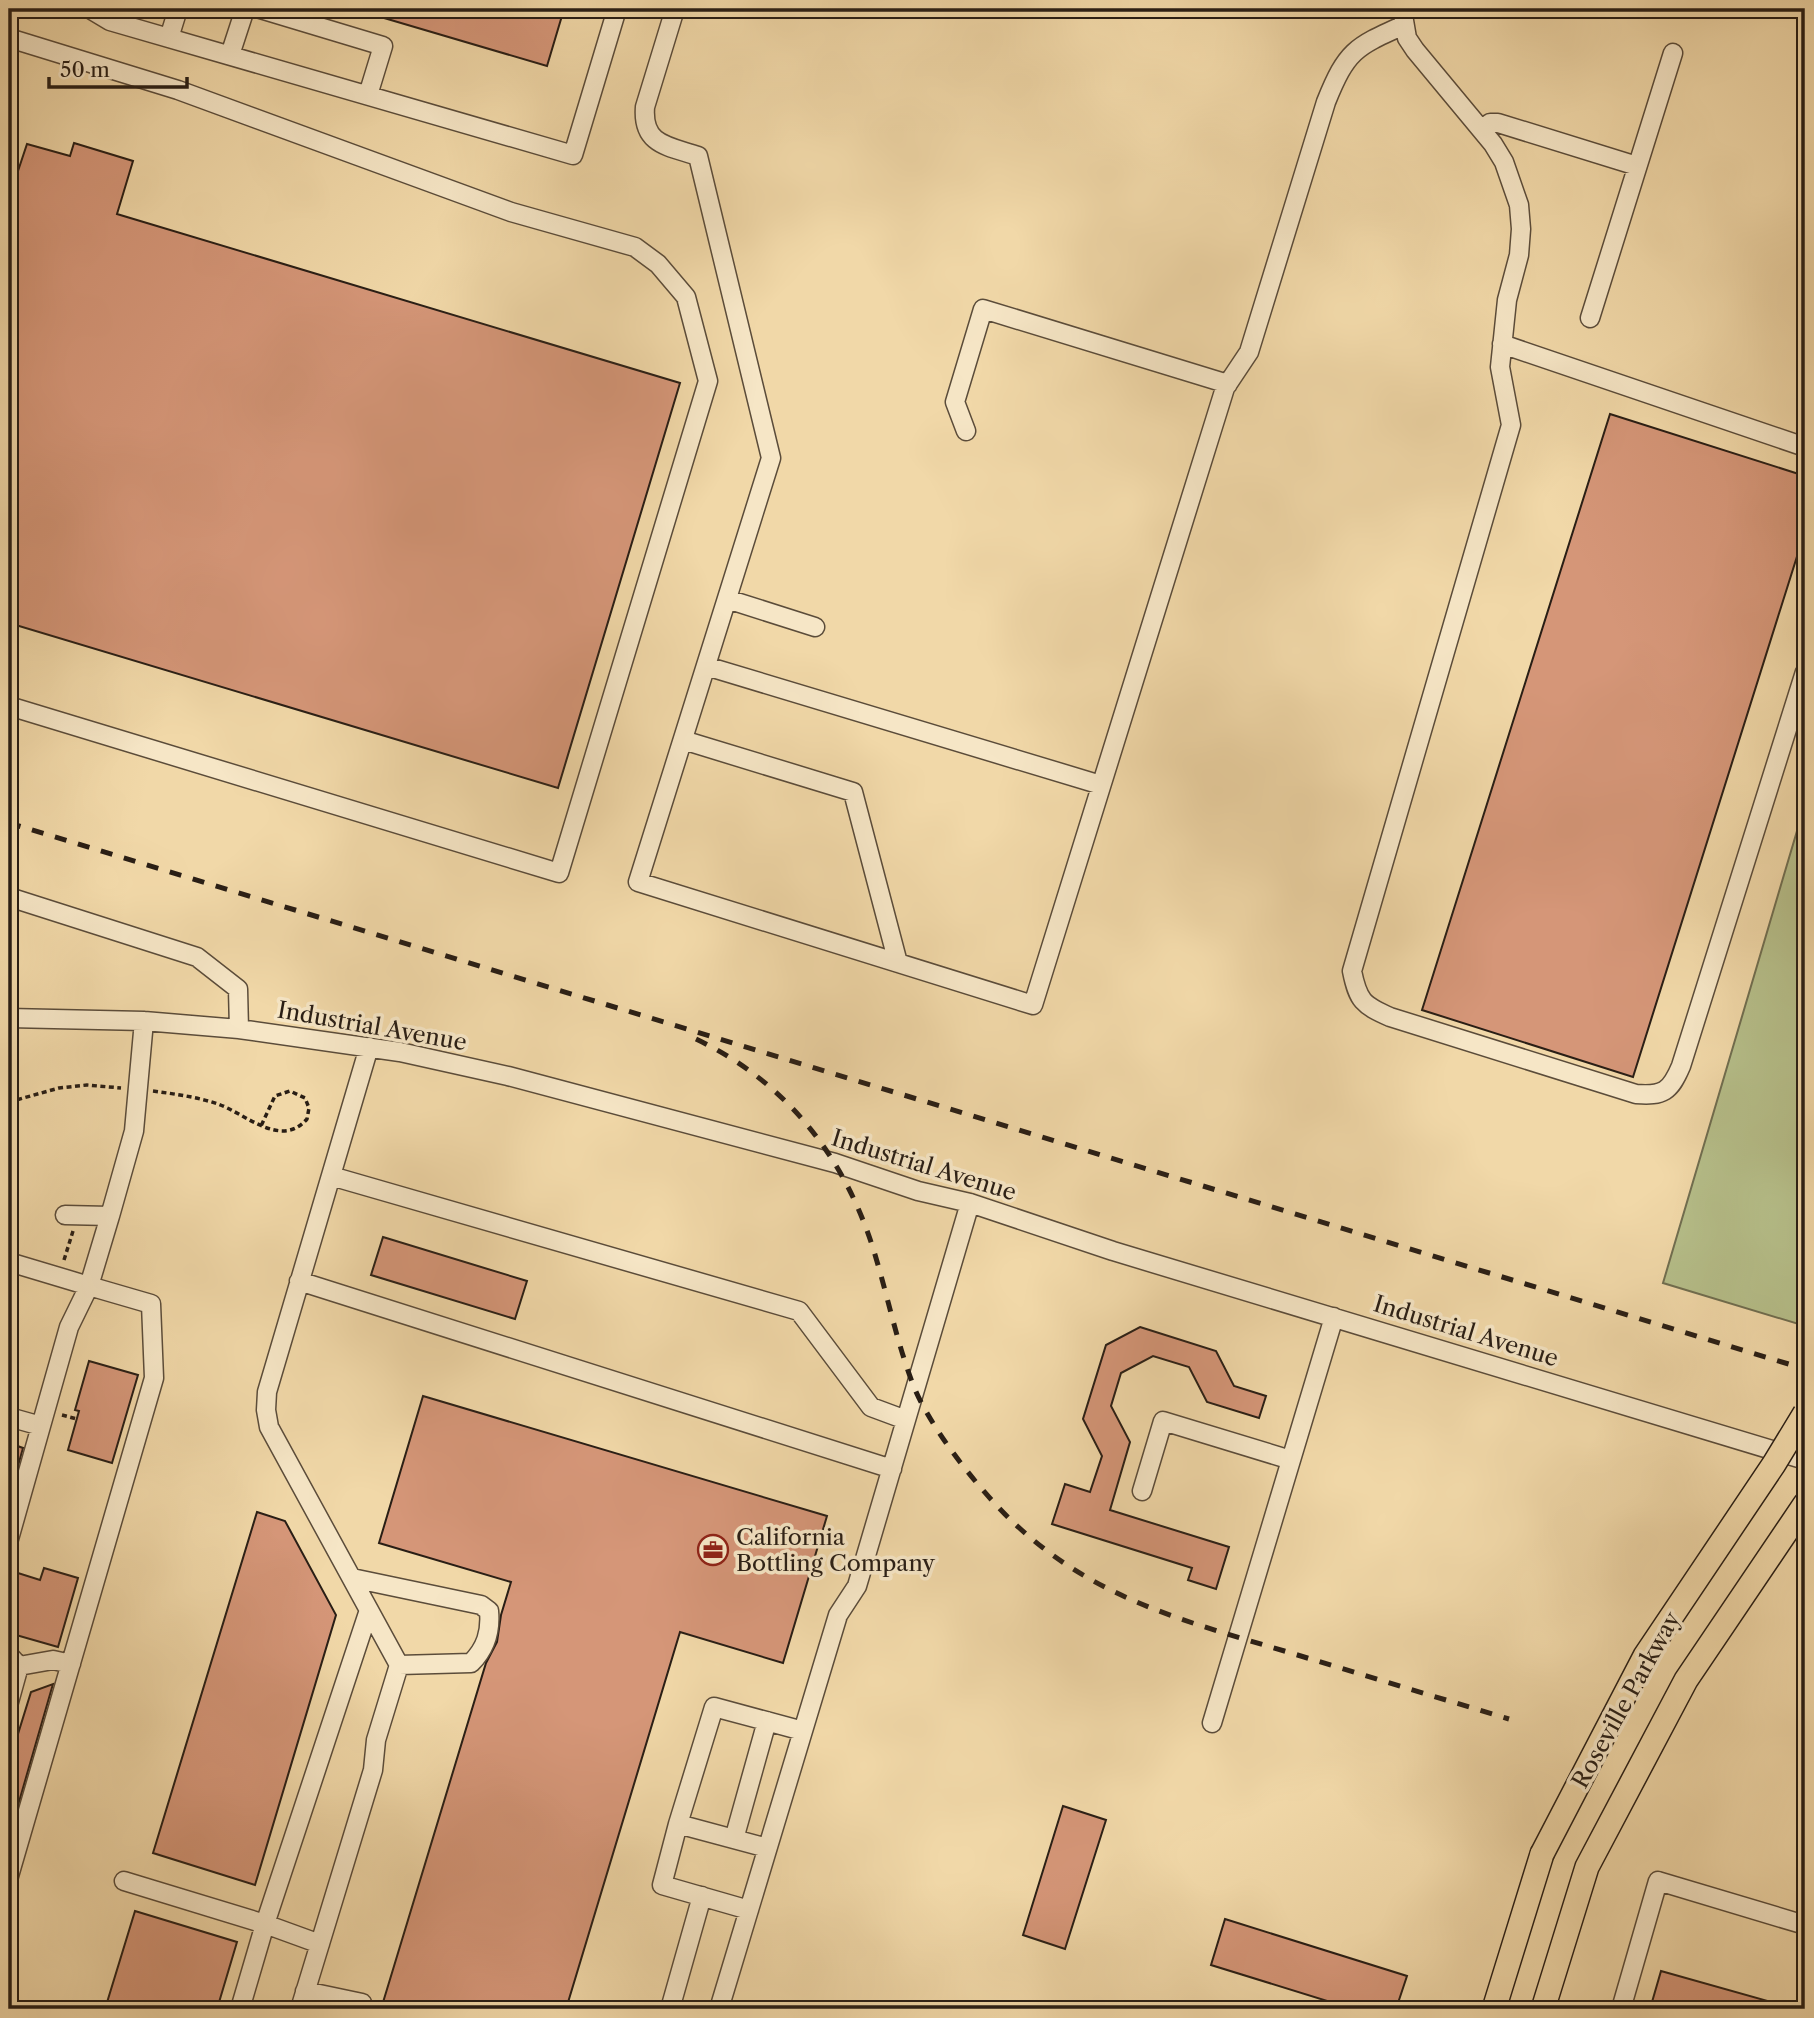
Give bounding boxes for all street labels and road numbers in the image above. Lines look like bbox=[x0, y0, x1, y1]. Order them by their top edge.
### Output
street label: Industrial Avenue bbox=[275, 996, 469, 1056]
street label: Industrial Avenue bbox=[828, 1124, 1020, 1206]
street label: Industrial Avenue bbox=[1370, 1290, 1562, 1372]
street label: Roseville Parkway bbox=[1566, 1607, 1686, 1793]

